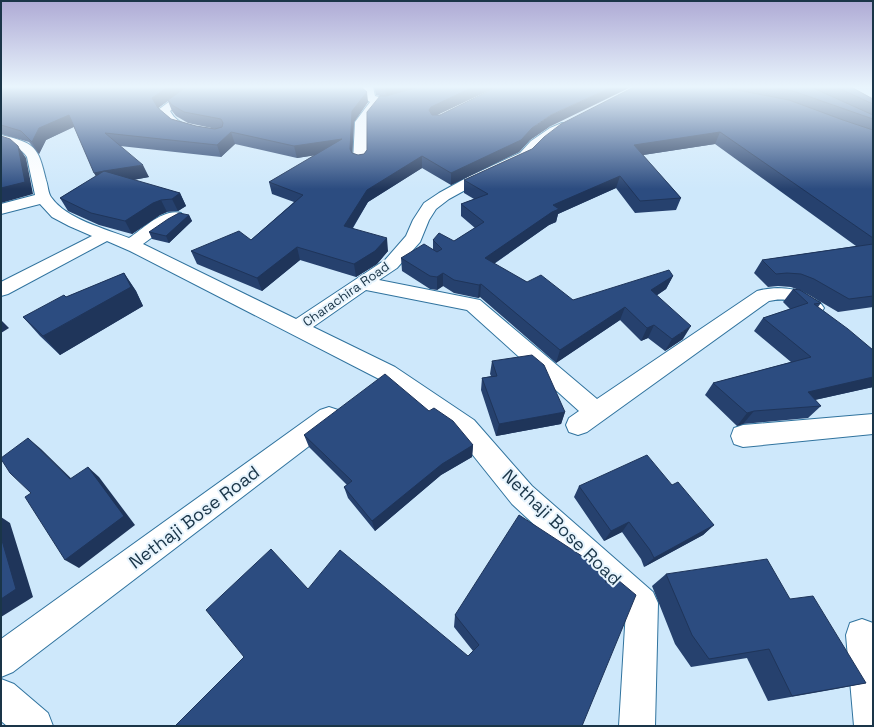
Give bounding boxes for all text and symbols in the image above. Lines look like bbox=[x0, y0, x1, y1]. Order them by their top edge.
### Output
street label: Charachira Road bbox=[299, 258, 393, 330]
street label: Nethaji Bose Road bbox=[124, 460, 264, 574]
street label: Nethaji Bose Road bbox=[497, 464, 627, 590]

